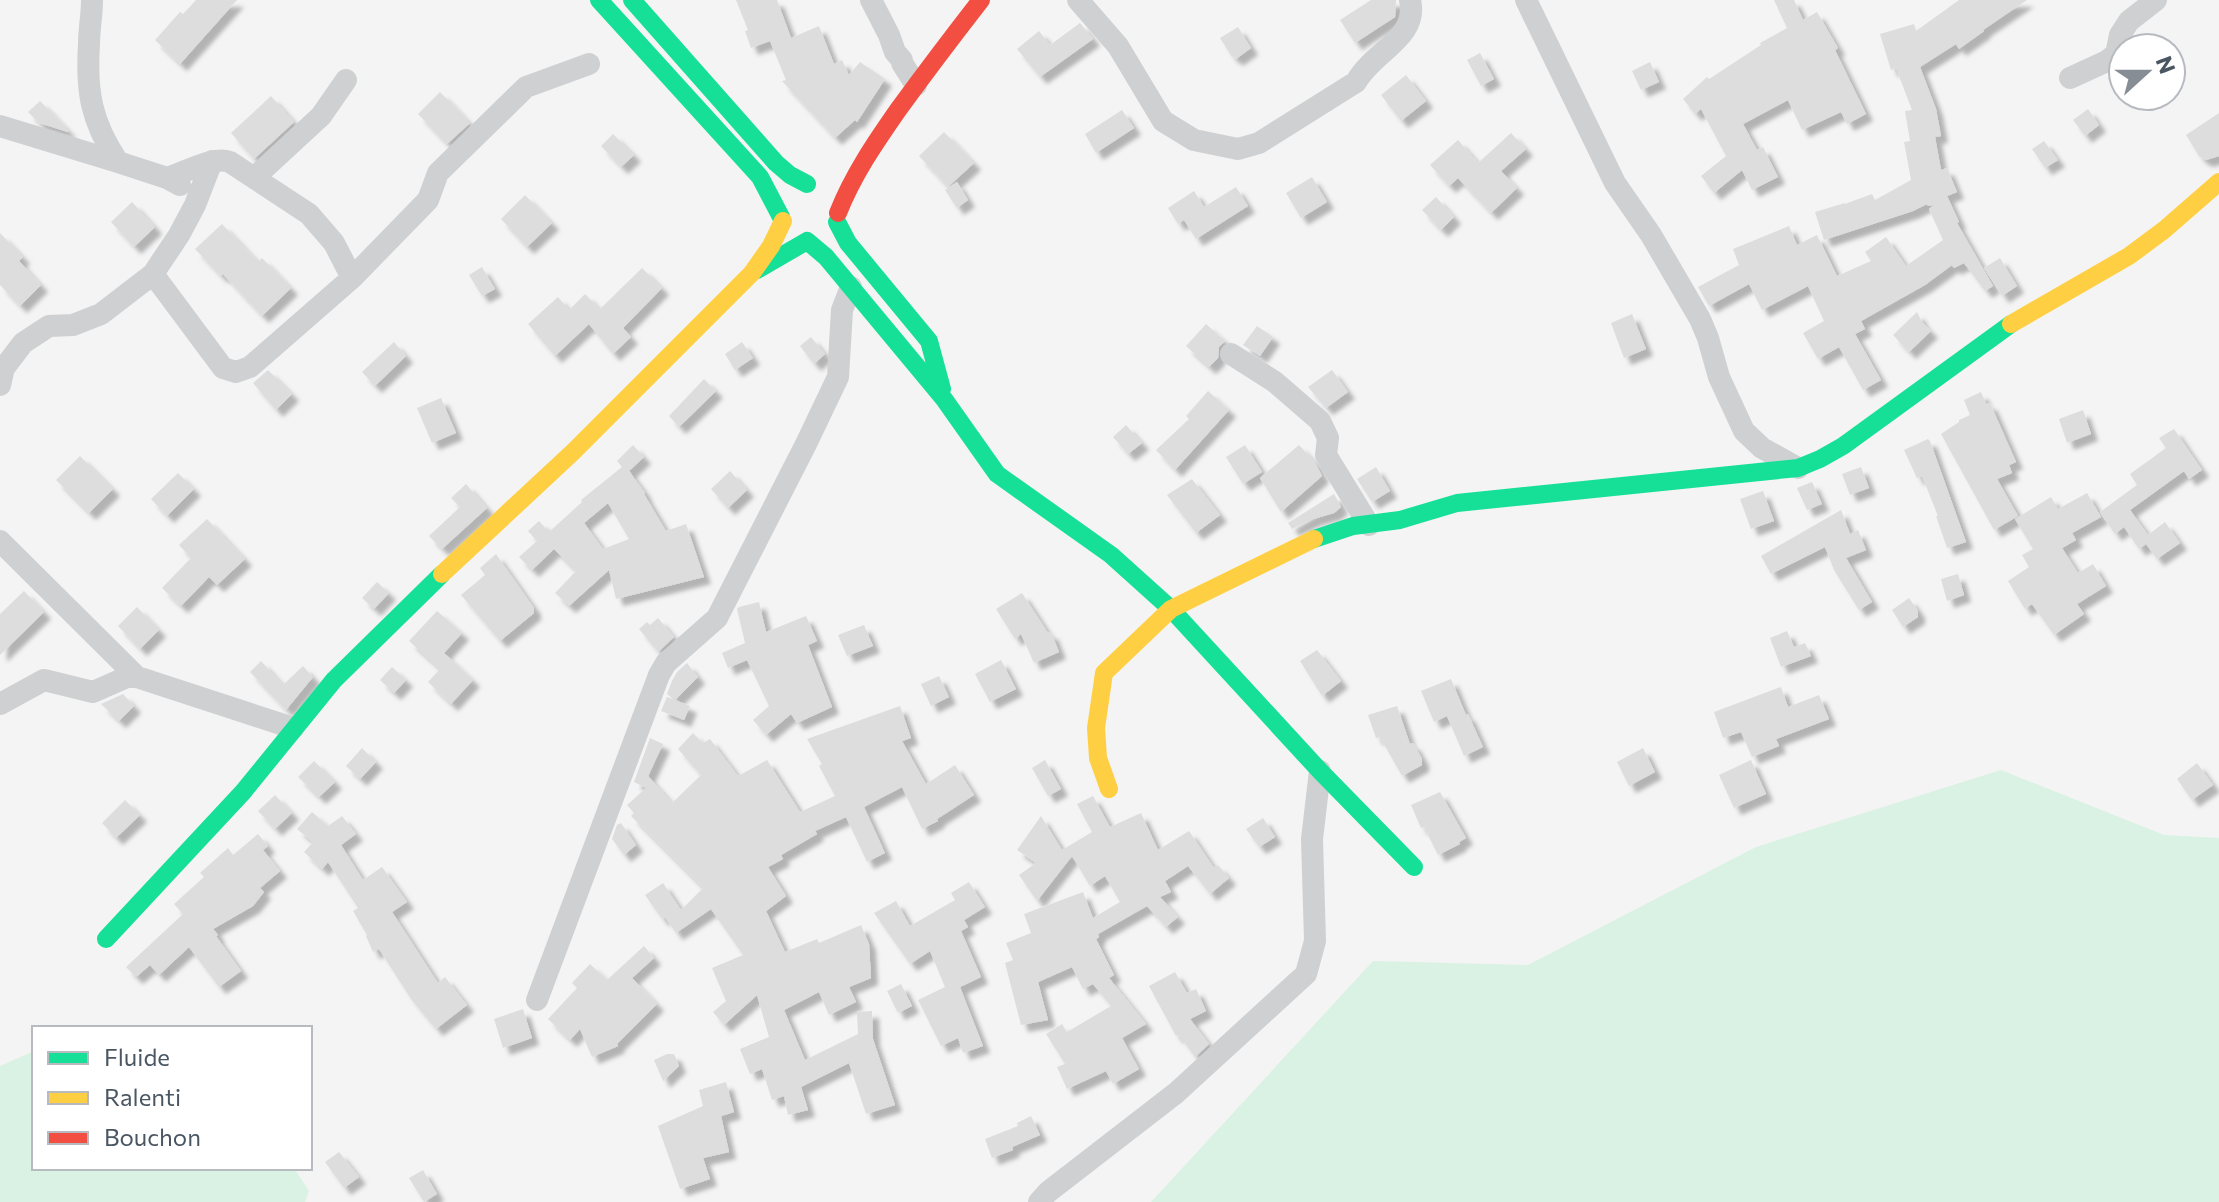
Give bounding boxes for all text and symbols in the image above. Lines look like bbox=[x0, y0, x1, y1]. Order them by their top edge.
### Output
north arrow bbox=[2107, 32, 2187, 112]
text: N bbox=[2151, 52, 2182, 77]
legend bbox=[32, 1026, 312, 1170]
text: Fluide bbox=[104, 1042, 170, 1071]
text: Ralenti bbox=[104, 1082, 181, 1111]
text: Bouchon bbox=[104, 1122, 201, 1151]

